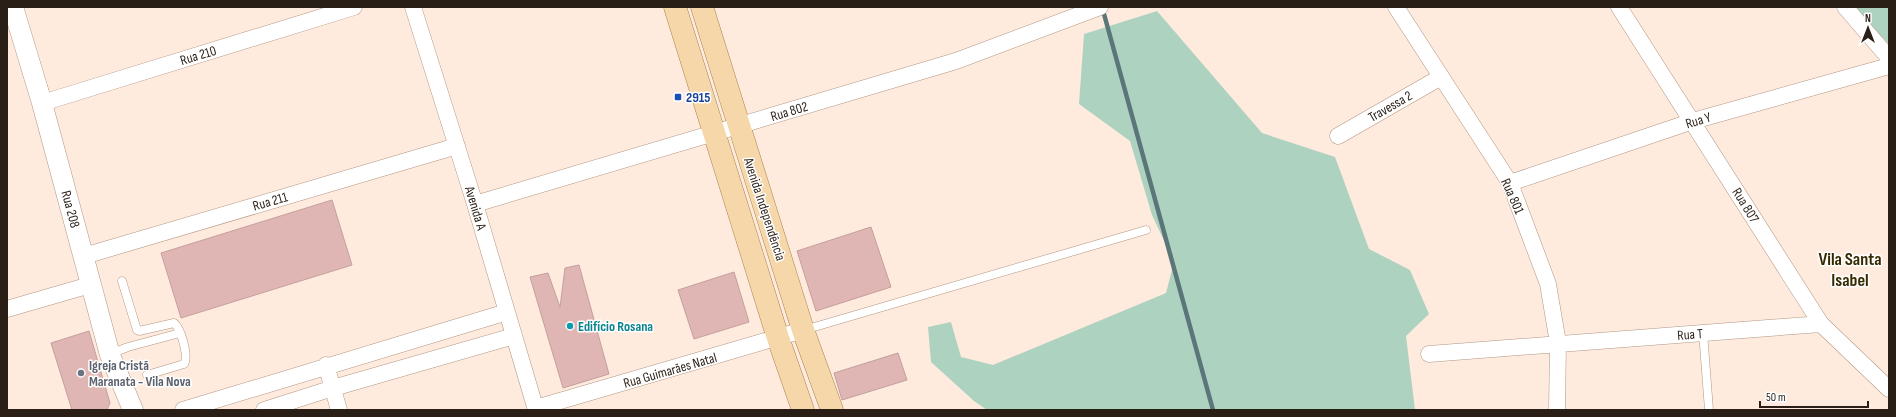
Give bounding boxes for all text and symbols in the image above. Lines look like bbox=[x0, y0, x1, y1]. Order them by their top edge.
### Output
north arrow bbox=[1848, 8, 1888, 48]
text: N bbox=[1865, 12, 1871, 25]
street label: Rua 210 bbox=[178, 42, 218, 69]
street label: Travessa 2 bbox=[1365, 87, 1415, 126]
place label: 2915 bbox=[686, 89, 710, 106]
marker: 2915 bbox=[673, 92, 683, 102]
street label: Rua 802 bbox=[768, 98, 810, 125]
street label: Rua Y bbox=[1683, 109, 1713, 132]
street label: Avenida Independência bbox=[740, 154, 789, 263]
street label: Rua 801 bbox=[1497, 176, 1528, 217]
street label: Avenida A bbox=[461, 183, 490, 233]
street label: Rua 807 bbox=[1728, 185, 1763, 226]
street label: Rua 211 bbox=[251, 188, 290, 215]
street label: Rua 208 bbox=[57, 189, 84, 230]
district label: Vila Santa Isabel bbox=[1818, 249, 1882, 291]
place label: Edifício Rosana bbox=[578, 318, 653, 335]
marker: Edifício Rosana bbox=[565, 321, 575, 331]
street label: Rua T bbox=[1677, 325, 1704, 344]
street label: Rua Guimarães Natal bbox=[621, 349, 719, 392]
place label: Igreja Cristã Maranata - Vila Nova bbox=[89, 357, 191, 390]
marker: Igreja Cristã Maranata - Vila Nova bbox=[76, 368, 86, 378]
scale bar bbox=[1760, 383, 1868, 409]
text: 50 m bbox=[1766, 390, 1786, 405]

